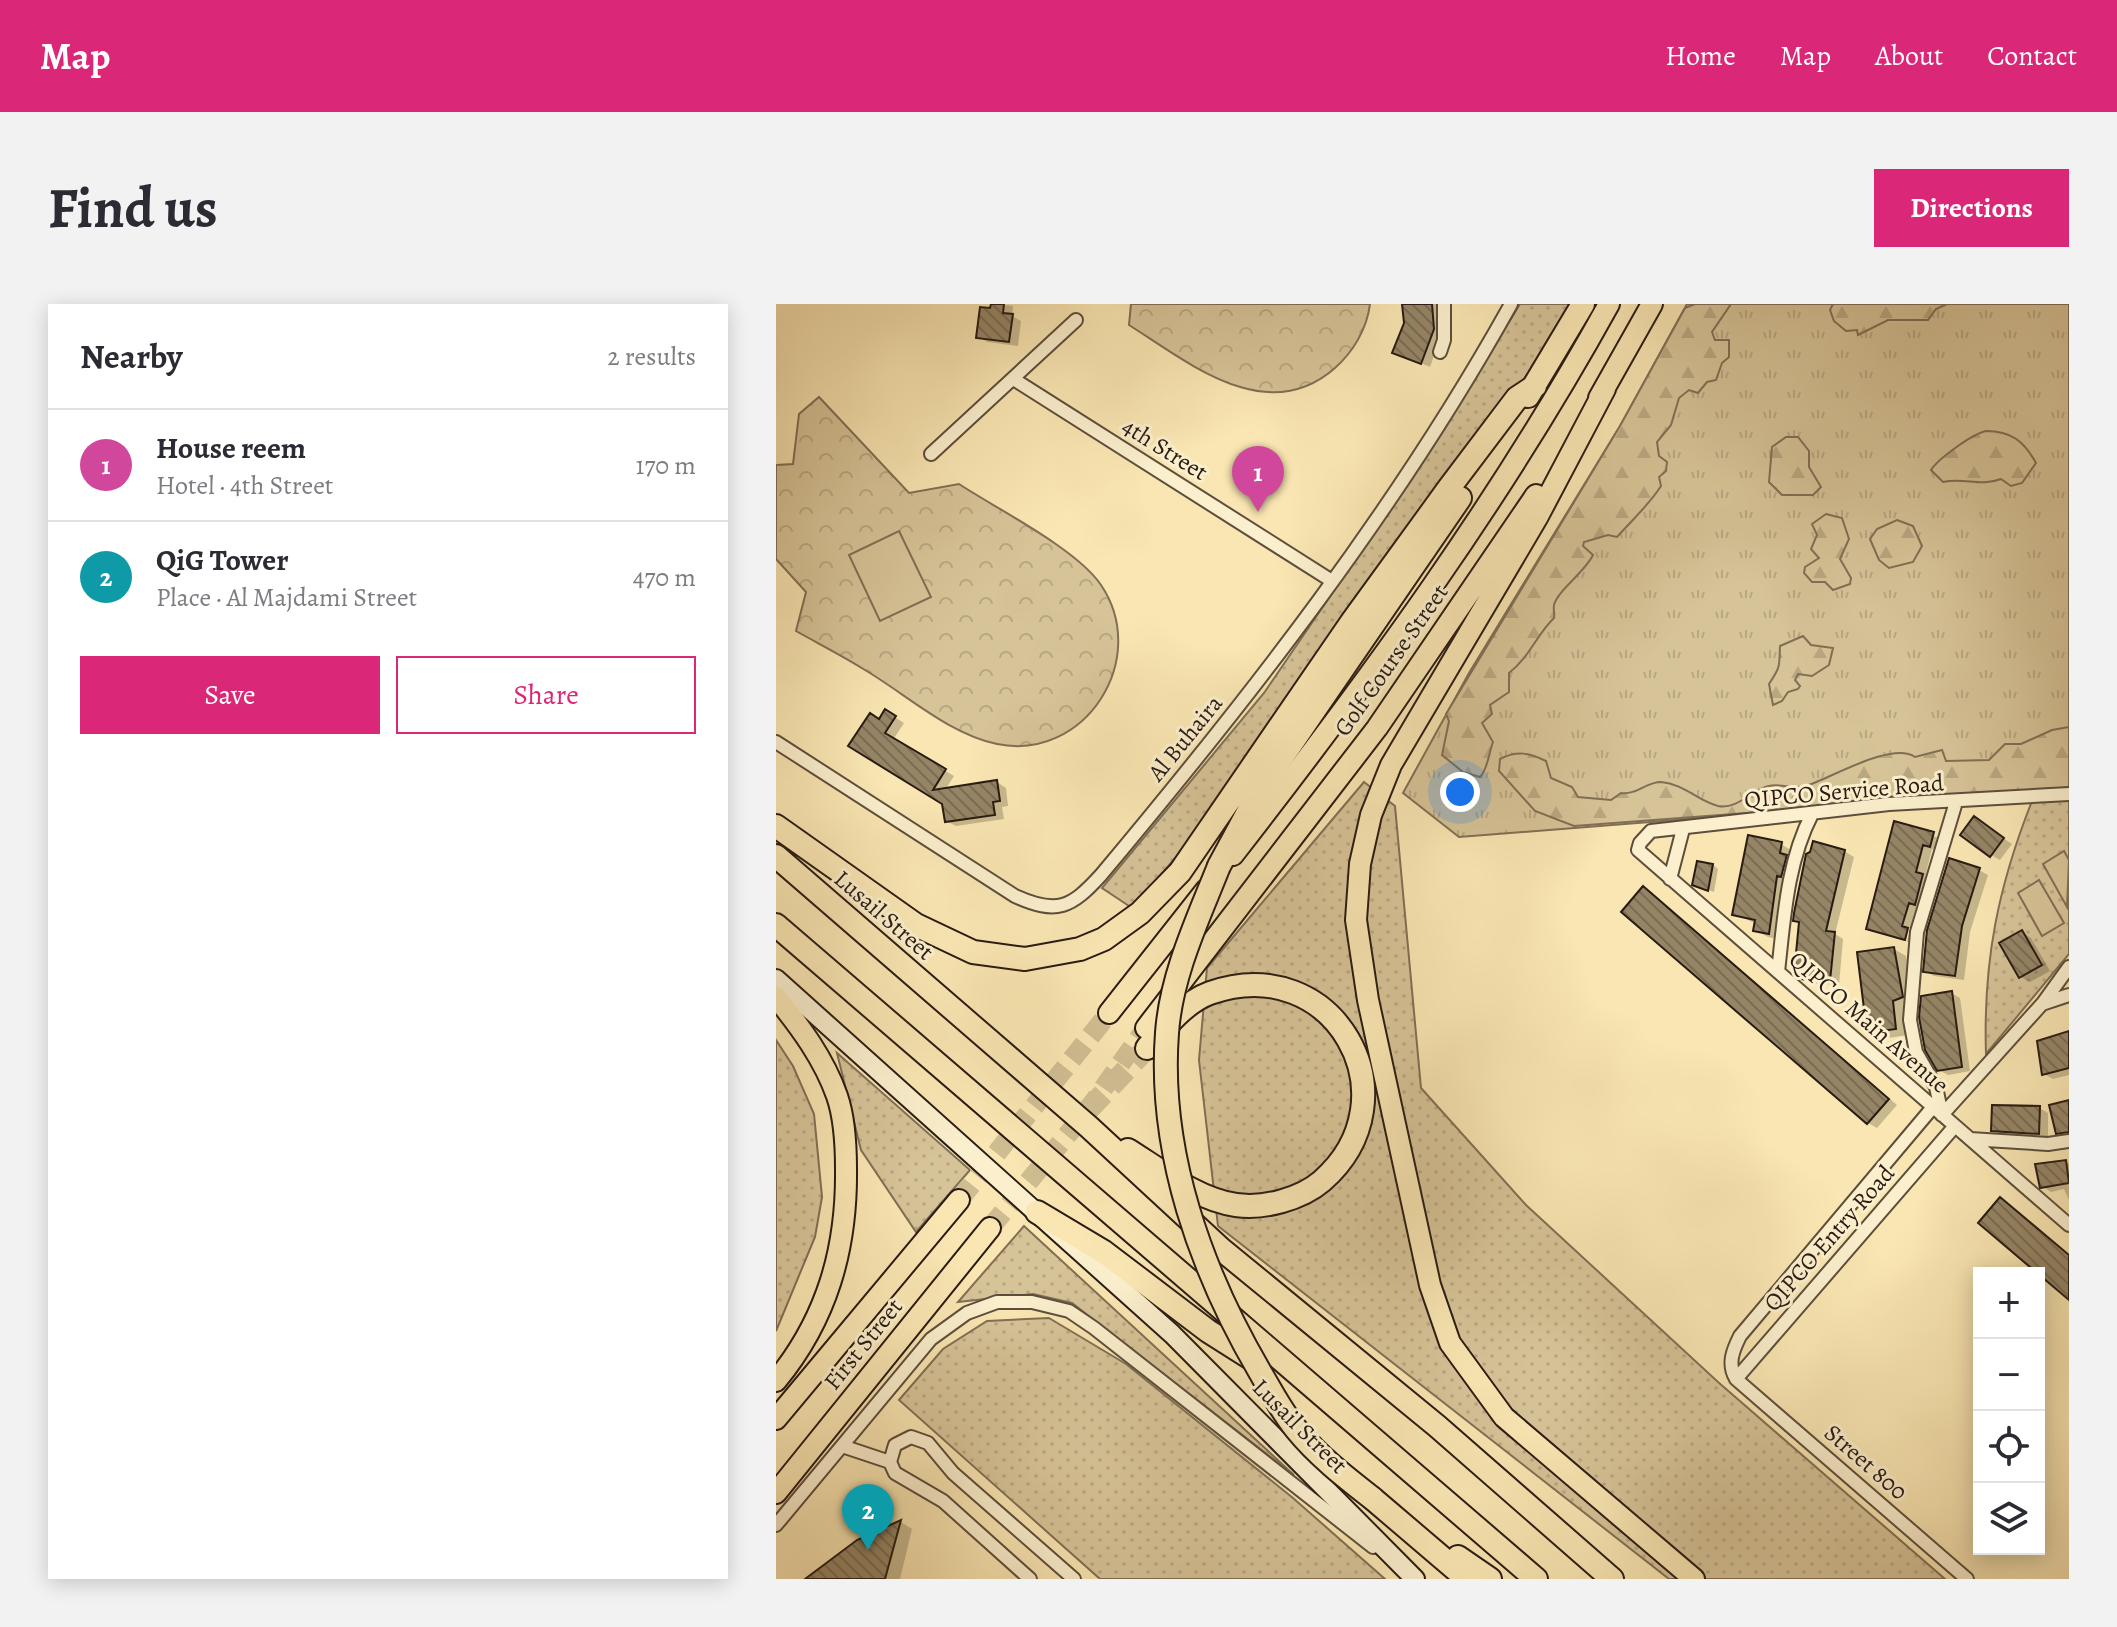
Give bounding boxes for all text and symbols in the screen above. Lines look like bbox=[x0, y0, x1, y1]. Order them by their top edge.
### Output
text: Map bbox=[40, 30, 110, 82]
text: Home bbox=[1665, 37, 1736, 75]
text: Map bbox=[1780, 37, 1831, 75]
text: About bbox=[1875, 37, 1943, 75]
text: Contact bbox=[1987, 37, 2077, 75]
button: Directions bbox=[1874, 169, 2069, 247]
text: Find us bbox=[48, 170, 218, 246]
text: Nearby bbox=[80, 333, 183, 380]
text: 2 results bbox=[607, 339, 696, 374]
street label: 4th Street bbox=[1116, 410, 1214, 488]
text: House reem bbox=[156, 428, 306, 468]
pin: 1 bbox=[1232, 446, 1284, 512]
text: 1 bbox=[101, 448, 111, 483]
text: 170 m bbox=[636, 448, 696, 483]
text: Hotel · 4th Street bbox=[156, 468, 333, 503]
text: QiG Tower bbox=[156, 540, 288, 580]
text: 2 bbox=[100, 560, 112, 595]
text: 470 m bbox=[633, 560, 696, 595]
street label: Golf Course Street bbox=[1327, 578, 1455, 742]
text: Place · Al Majdami Street bbox=[156, 580, 417, 615]
button: Save bbox=[80, 656, 380, 734]
button: Share bbox=[396, 656, 696, 734]
street label: Al Buhaira bbox=[1140, 688, 1230, 789]
street label: QIPCO Service Road bbox=[1743, 766, 1945, 816]
your location bbox=[1440, 772, 1480, 812]
street label: Lusail Street bbox=[827, 863, 941, 967]
street label: QIPCO Main Avenue bbox=[1782, 944, 1956, 1100]
street label: QIPCO Entry Road bbox=[1756, 1158, 1902, 1318]
map controls bbox=[1973, 1267, 2045, 1555]
button: + bbox=[1973, 1267, 2045, 1339]
street label: First Street bbox=[816, 1291, 910, 1396]
button: − bbox=[1973, 1339, 2045, 1411]
street label: Lusail Street bbox=[1245, 1371, 1355, 1481]
button: locate bbox=[1973, 1411, 2045, 1483]
street label: Street 800 bbox=[1817, 1417, 1915, 1507]
button: layers bbox=[1973, 1483, 2045, 1555]
pin: 2 bbox=[842, 1484, 894, 1550]

